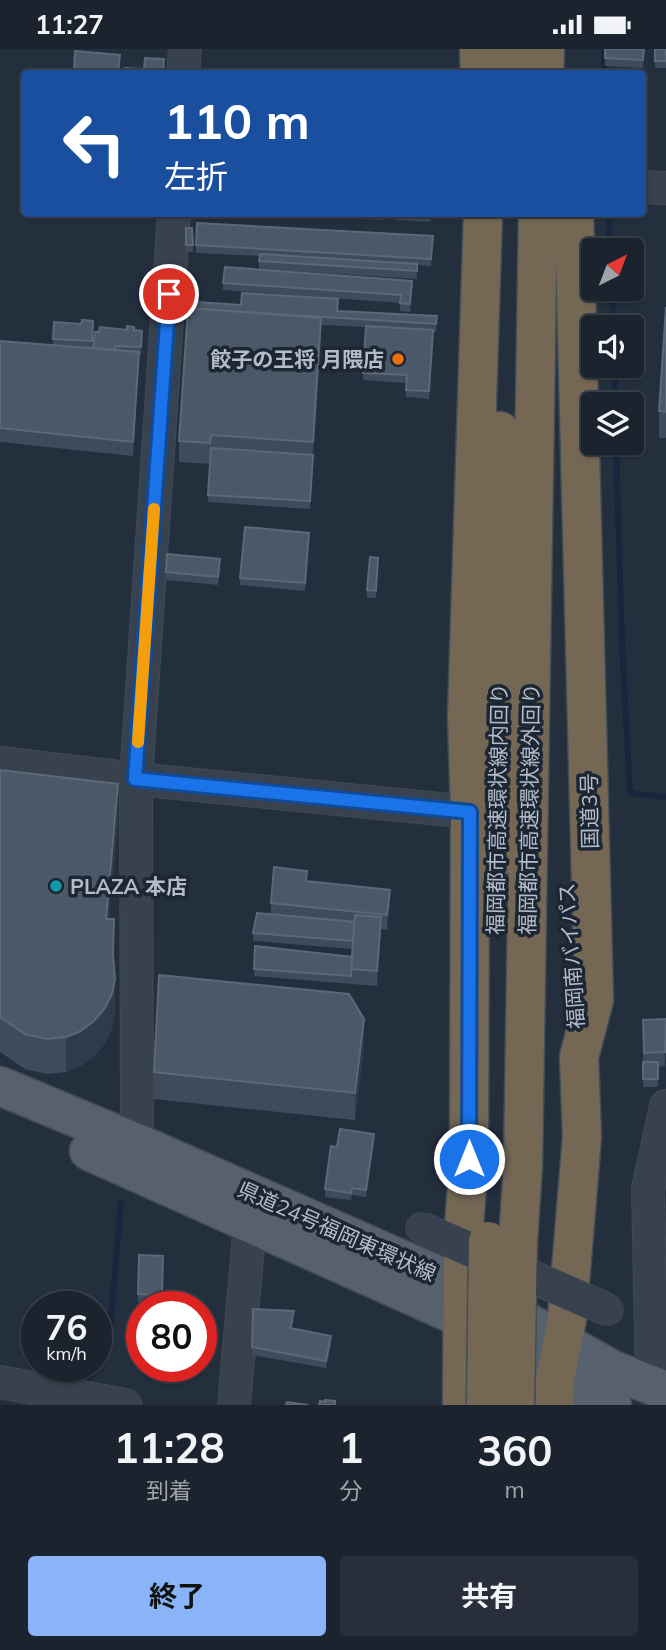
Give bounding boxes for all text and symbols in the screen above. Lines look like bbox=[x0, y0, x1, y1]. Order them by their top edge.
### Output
text: 11:27 bbox=[35, 8, 104, 41]
text: 110 m bbox=[164, 90, 310, 151]
icon: left bbox=[49, 98, 140, 189]
text: 左折 bbox=[164, 156, 228, 196]
north arrow bbox=[581, 238, 644, 301]
map controls bbox=[581, 238, 644, 455]
pin bbox=[139, 264, 199, 324]
icon: arrive bbox=[150, 275, 188, 313]
button: sound bbox=[581, 315, 644, 378]
place label: 餃子の王将 月隈店 bbox=[210, 346, 384, 372]
marker: 餃子の王将 月隈店 bbox=[390, 351, 406, 367]
button: layers bbox=[581, 392, 644, 455]
street label: 福岡都市高速環状線内回り bbox=[482, 683, 512, 935]
street label: 福岡都市高速環状線外回り bbox=[514, 683, 544, 935]
street label: 国道3号 bbox=[575, 773, 603, 849]
place label: PLAZA 本店 bbox=[70, 873, 187, 899]
marker: PLAZA 本店 bbox=[48, 878, 64, 894]
street label: 福岡南バイパス bbox=[553, 882, 589, 1030]
position arrow bbox=[432, 1122, 506, 1196]
street label: 県道24号福岡東環状線 bbox=[234, 1176, 440, 1286]
speed limit sign: 80 bbox=[126, 1291, 217, 1382]
text: 76 bbox=[45, 1305, 88, 1349]
text: km/h bbox=[46, 1342, 87, 1365]
text: 11:28 bbox=[113, 1421, 225, 1474]
text: 1 bbox=[338, 1421, 363, 1474]
text: 360 bbox=[477, 1424, 552, 1477]
text: m bbox=[505, 1475, 525, 1504]
text: 到着 bbox=[146, 1476, 192, 1505]
text: 分 bbox=[339, 1476, 362, 1505]
button: 終了 bbox=[28, 1556, 326, 1636]
button: 共有 bbox=[340, 1556, 638, 1636]

